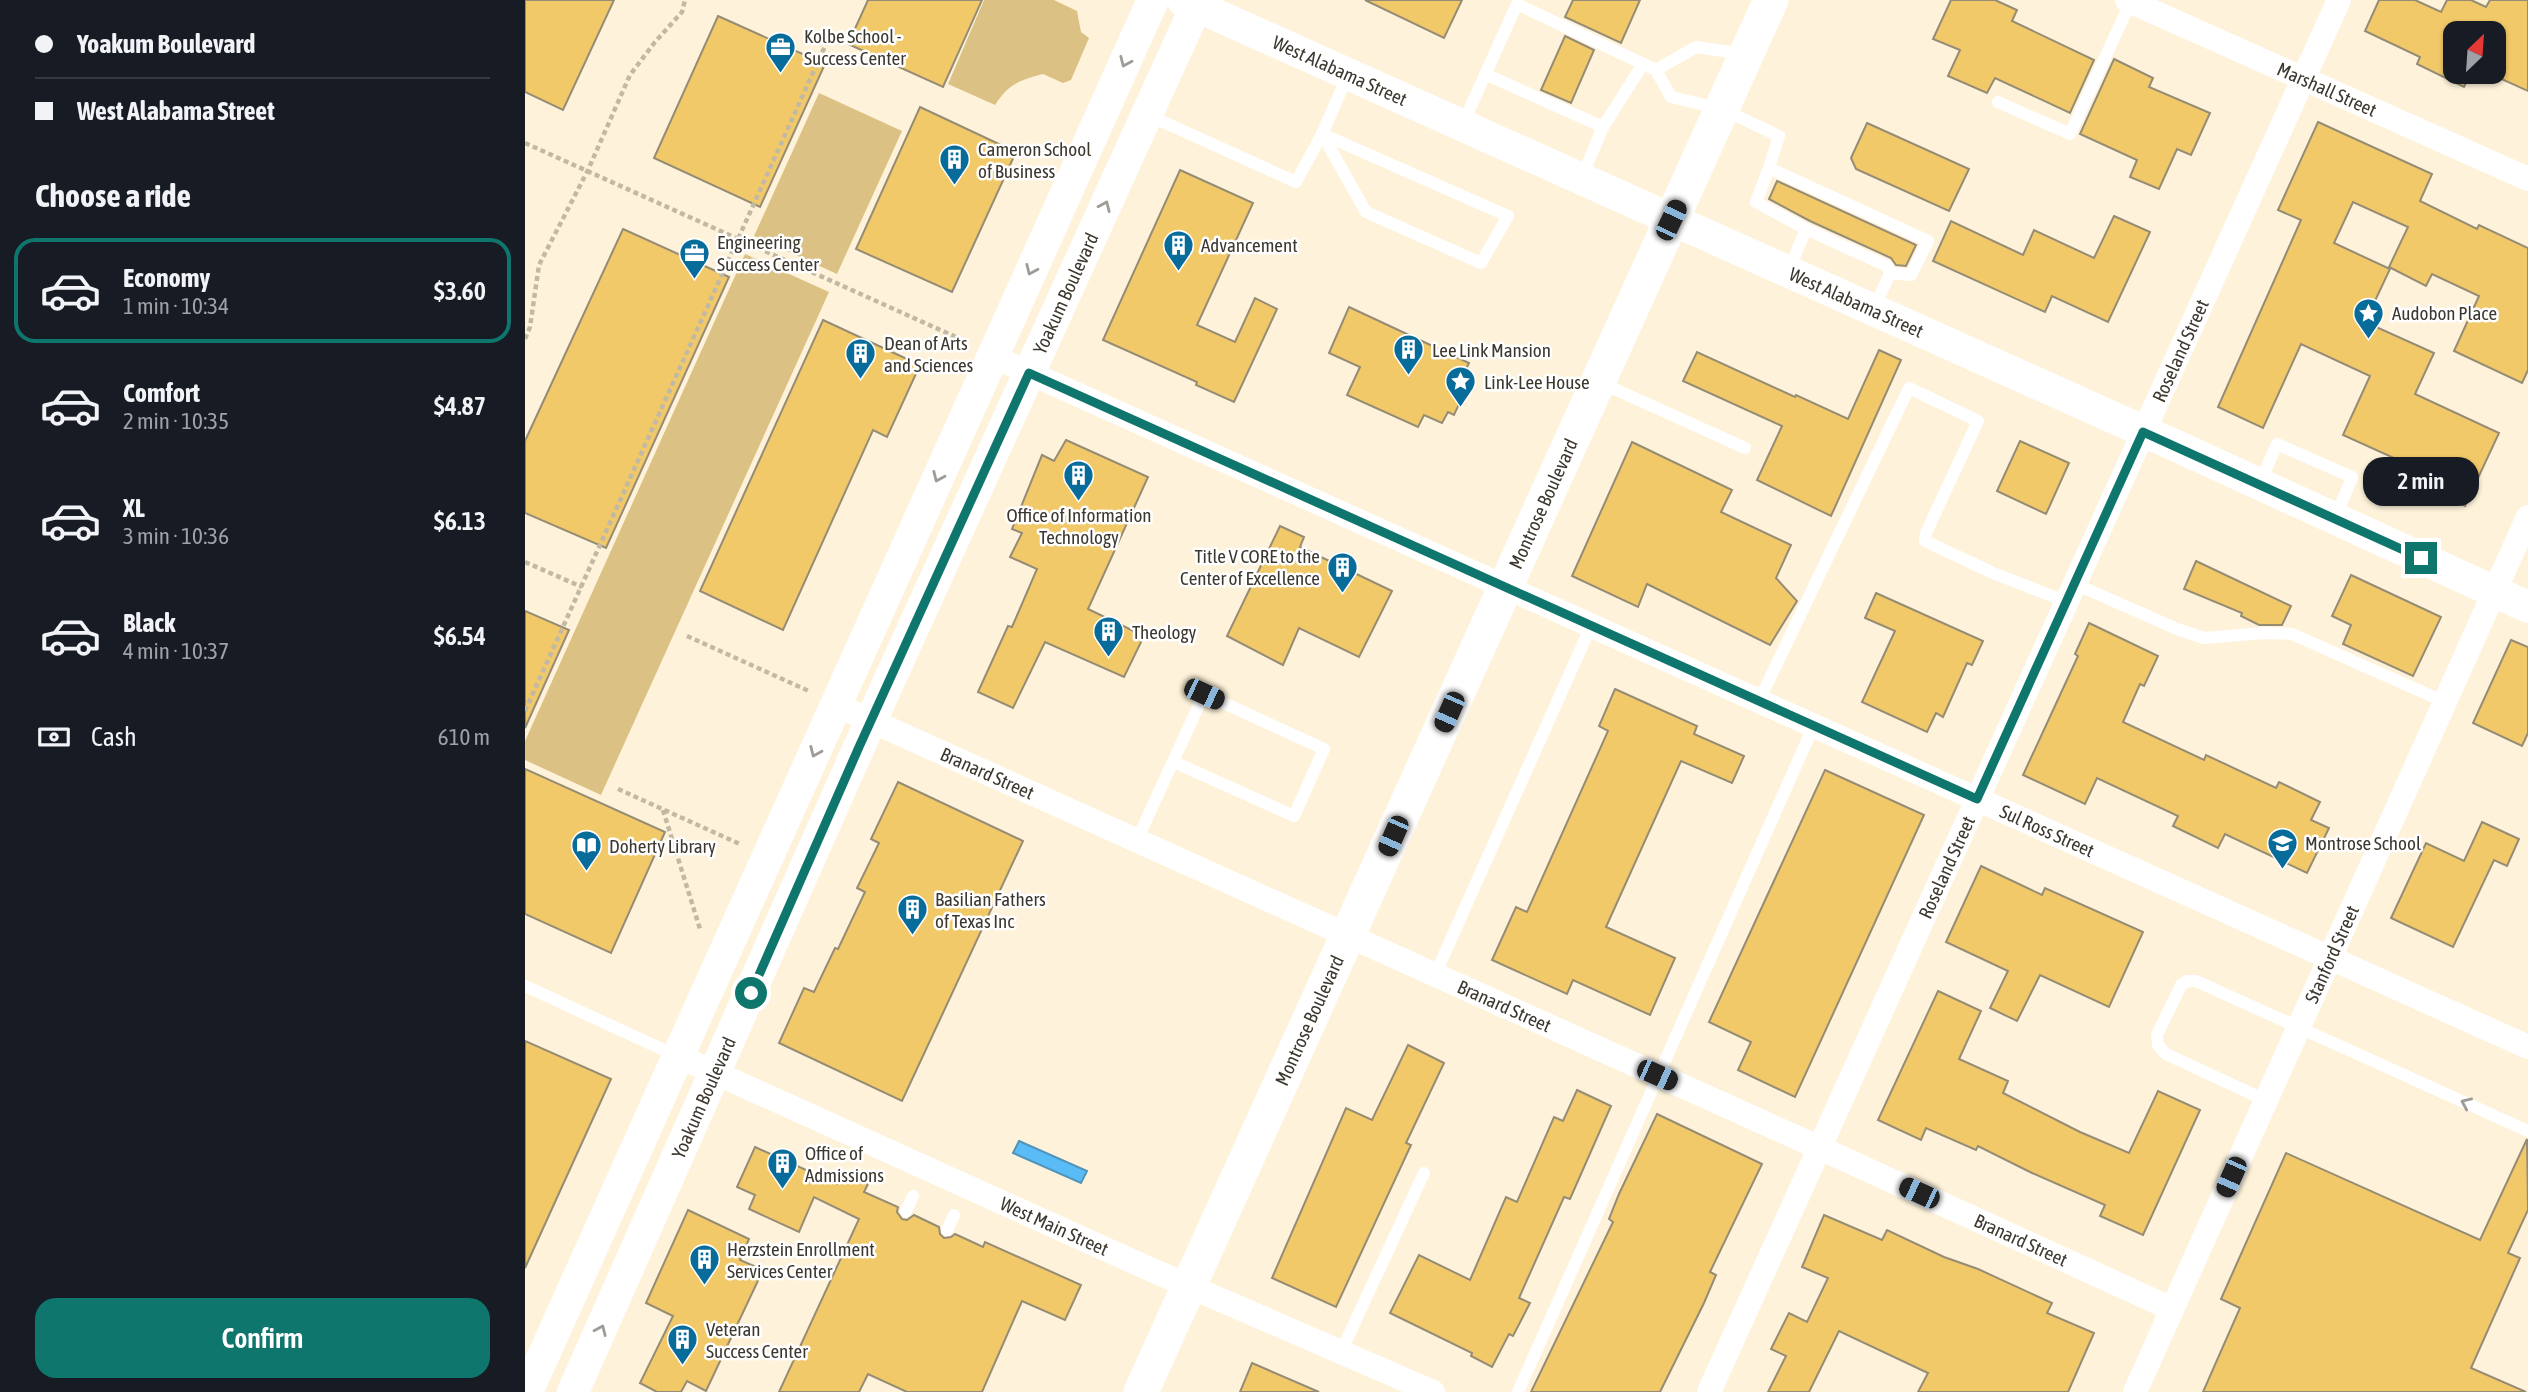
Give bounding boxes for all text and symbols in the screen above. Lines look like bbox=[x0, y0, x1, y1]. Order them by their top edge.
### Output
north arrow bbox=[2443, 21, 2506, 84]
map controls bbox=[2443, 21, 2506, 84]
place label: Kolbe School - Success Center bbox=[804, 25, 906, 69]
text: Yoakum Boulevard bbox=[77, 29, 255, 59]
office icon: Kolbe School - Success Center bbox=[764, 30, 798, 74]
street label: West Alabama Street bbox=[1269, 31, 1410, 110]
one-way arrow bbox=[1119, 55, 1133, 67]
street label: Marshall Street bbox=[2274, 58, 2380, 121]
text: West Alabama Street bbox=[77, 96, 275, 126]
place label: Cameron School of Business bbox=[978, 138, 1091, 182]
building icon: Cameron School of Business bbox=[938, 143, 972, 187]
text: Choose a ride bbox=[35, 177, 191, 214]
car bbox=[1653, 197, 1690, 243]
one-way arrow bbox=[1097, 201, 1111, 213]
building icon: Advancement bbox=[1161, 228, 1195, 272]
street label: Yoakum Boulevard bbox=[1028, 229, 1103, 357]
place label: Engineering Success Center bbox=[717, 231, 819, 275]
place label: Advancement bbox=[1201, 234, 1298, 256]
office icon: Engineering Success Center bbox=[677, 236, 711, 280]
icon: car bbox=[39, 259, 102, 322]
text: Economy bbox=[123, 263, 210, 293]
one-way arrow bbox=[1025, 263, 1039, 275]
street label: West Alabama Street bbox=[1786, 263, 1927, 342]
text: $3.60 bbox=[434, 276, 486, 306]
text: 1 min · 10:34 bbox=[123, 293, 229, 319]
street label: Roseland Street bbox=[2148, 296, 2213, 405]
place icon: Audobon Place bbox=[2352, 296, 2386, 340]
place label: Audobon Place bbox=[2392, 302, 2497, 324]
place label: Dean of Arts and Sciences bbox=[884, 332, 974, 376]
building icon: Lee Link Mansion bbox=[1392, 333, 1426, 377]
building icon: Dean of Arts and Sciences bbox=[844, 337, 878, 381]
place label: Lee Link Mansion bbox=[1432, 339, 1551, 361]
place icon: Link-Lee House bbox=[1444, 365, 1478, 409]
place label: Link-Lee House bbox=[1484, 371, 1590, 393]
icon: car bbox=[39, 374, 102, 437]
text: Comfort bbox=[123, 378, 200, 408]
text: $4.87 bbox=[434, 391, 486, 421]
text: 2 min · 10:35 bbox=[123, 408, 229, 434]
street label: Montrose Boulevard bbox=[1504, 435, 1582, 572]
callout: 2 min bbox=[2363, 456, 2479, 505]
building icon: Office of Information Technology bbox=[1062, 459, 1096, 503]
text: 2 min bbox=[2398, 468, 2444, 494]
one-way arrow bbox=[932, 470, 946, 482]
icon: car bbox=[39, 489, 102, 552]
text: XL bbox=[123, 493, 145, 523]
place label: Office of Information Technology bbox=[1006, 504, 1152, 548]
text: $6.13 bbox=[434, 506, 486, 536]
text: 3 min · 10:36 bbox=[123, 523, 229, 549]
route end bbox=[2405, 542, 2437, 574]
place label: Title V CORE to the Center of Excellence bbox=[1180, 545, 1320, 589]
building icon: Title V CORE to the Center of Excellence bbox=[1326, 550, 1360, 594]
icon: car bbox=[39, 604, 102, 667]
text: Black bbox=[123, 608, 175, 638]
building icon: Theology bbox=[1092, 615, 1126, 659]
text: $6.54 bbox=[434, 621, 486, 651]
place label: Theology bbox=[1132, 621, 1197, 643]
text: 4 min · 10:37 bbox=[123, 638, 229, 664]
car bbox=[1181, 676, 1228, 712]
car bbox=[1431, 689, 1468, 735]
icon: cash bbox=[35, 718, 73, 756]
text: Cash bbox=[91, 722, 137, 752]
text: 610 m bbox=[438, 724, 490, 750]
street label: Branard Street bbox=[937, 743, 1038, 804]
one-way arrow bbox=[809, 745, 823, 757]
street label: Sul Ross Street bbox=[1997, 800, 2098, 861]
street label: Roseland Street bbox=[1914, 812, 1979, 922]
car bbox=[1375, 813, 1412, 859]
school or university icon: Montrose School bbox=[2265, 826, 2299, 870]
library icon: Doherty Library bbox=[569, 829, 603, 873]
place label: Montrose School bbox=[2305, 832, 2421, 854]
place label: Doherty Library bbox=[609, 835, 716, 857]
place label: Basilian Fathers of Texas Inc bbox=[935, 888, 1046, 932]
building icon: Basilian Fathers of Texas Inc bbox=[895, 893, 929, 937]
street label: Stanford Street bbox=[2300, 902, 2363, 1006]
street label: Montrose Boulevard bbox=[1270, 952, 1348, 1089]
street label: Branard Street bbox=[1454, 975, 1555, 1036]
route start bbox=[735, 977, 767, 1009]
street label: Yoakum Boulevard bbox=[667, 1034, 740, 1162]
car bbox=[1634, 1057, 1681, 1093]
one-way arrow bbox=[2461, 1097, 2473, 1111]
place label: Office of Admissions bbox=[805, 1142, 884, 1186]
building icon: Office of Admissions bbox=[765, 1147, 799, 1191]
car bbox=[2213, 1154, 2250, 1200]
car bbox=[1896, 1175, 1943, 1211]
street label: West Main Street bbox=[997, 1192, 1112, 1260]
street label: Branard Street bbox=[1971, 1209, 2071, 1271]
place label: Herzstein Enrollment Services Center bbox=[727, 1238, 875, 1282]
building icon: Herzstein Enrollment Services Center bbox=[687, 1243, 721, 1287]
button: Confirm bbox=[35, 1298, 490, 1378]
place label: Veteran Success Center bbox=[706, 1318, 808, 1362]
building icon: Veteran Success Center bbox=[666, 1323, 700, 1367]
one-way arrow bbox=[593, 1324, 607, 1337]

